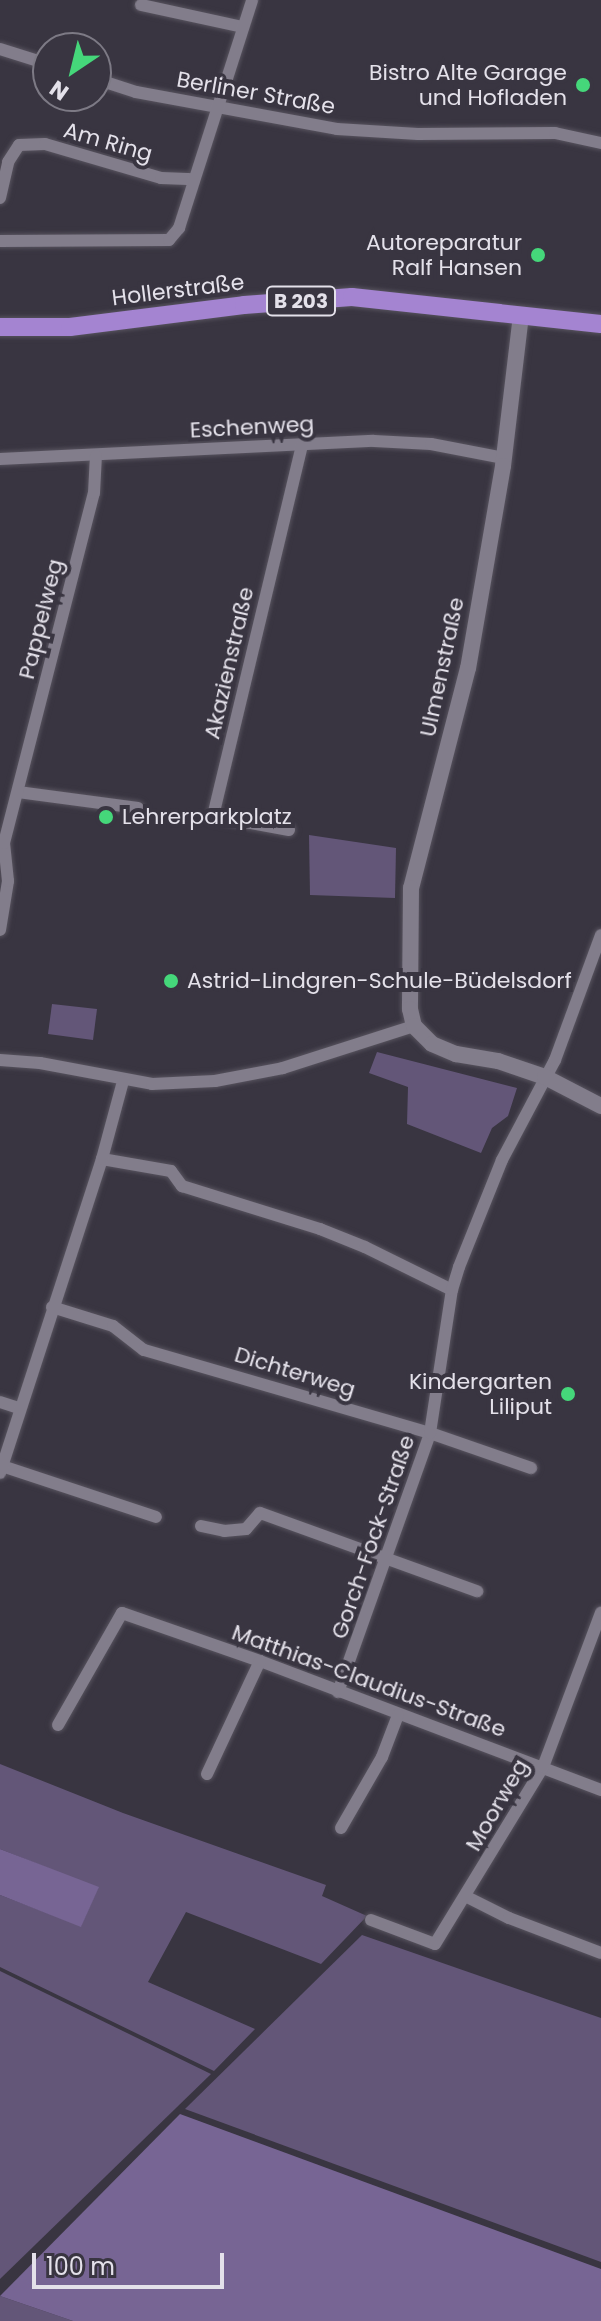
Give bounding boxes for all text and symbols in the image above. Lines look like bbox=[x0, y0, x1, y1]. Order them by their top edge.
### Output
north arrow bbox=[32, 32, 112, 112]
place label: Bistro Alte Garage und Hofladen bbox=[369, 59, 567, 110]
street label: Berliner Straße bbox=[175, 66, 337, 120]
text: N bbox=[43, 73, 75, 108]
marker: Bistro Alte Garage und Hofladen bbox=[574, 76, 592, 94]
street label: Am Ring bbox=[61, 117, 155, 167]
place label: Autoreparatur Ralf Hansen bbox=[366, 229, 522, 280]
marker: Autoreparatur Ralf Hansen bbox=[529, 246, 547, 264]
street label: Hollerstraße bbox=[110, 269, 246, 311]
road number: B 203 bbox=[265, 285, 337, 317]
street label: Eschenweg bbox=[189, 411, 315, 443]
street label: Pappelweg bbox=[13, 556, 69, 682]
street label: Akazienstraße bbox=[199, 584, 259, 742]
street label: Ulmenstraße bbox=[414, 595, 470, 739]
place label: Lehrerparkplatz bbox=[122, 804, 292, 830]
marker: Lehrerparkplatz bbox=[97, 808, 115, 826]
place label: Astrid-Lindgren-Schule-Büdelsdorf bbox=[187, 968, 572, 994]
marker: Astrid-Lindgren-Schule-Büdelsdorf bbox=[162, 972, 180, 990]
street label: Dichterweg bbox=[231, 1341, 359, 1403]
place label: Kindergarten Liliput bbox=[409, 1368, 552, 1420]
marker: Kindergarten Liliput bbox=[559, 1385, 577, 1403]
street label: Gorch-Fock-Straße bbox=[326, 1432, 420, 1642]
street label: Matthias-Claudius-Straße bbox=[228, 1619, 510, 1743]
street label: Moorweg bbox=[460, 1754, 534, 1856]
scale bar bbox=[36, 2237, 228, 2287]
text: 100 m bbox=[46, 2250, 115, 2283]

